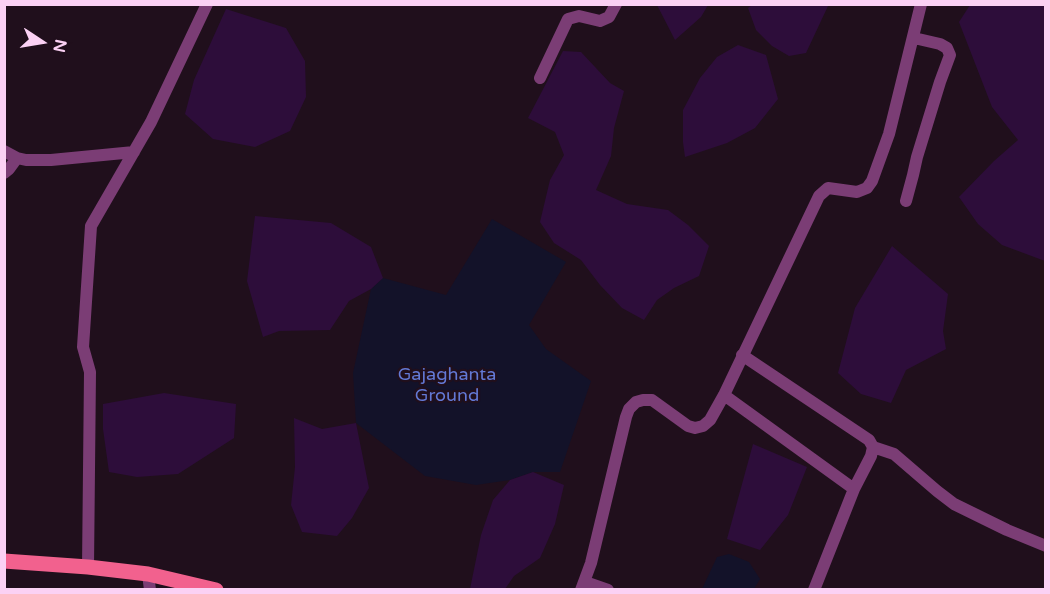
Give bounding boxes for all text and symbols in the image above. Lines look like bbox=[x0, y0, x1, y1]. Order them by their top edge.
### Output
north arrow bbox=[12, 12, 72, 72]
text: N bbox=[48, 37, 71, 54]
park label: Gajaghanta Ground bbox=[398, 364, 496, 406]

